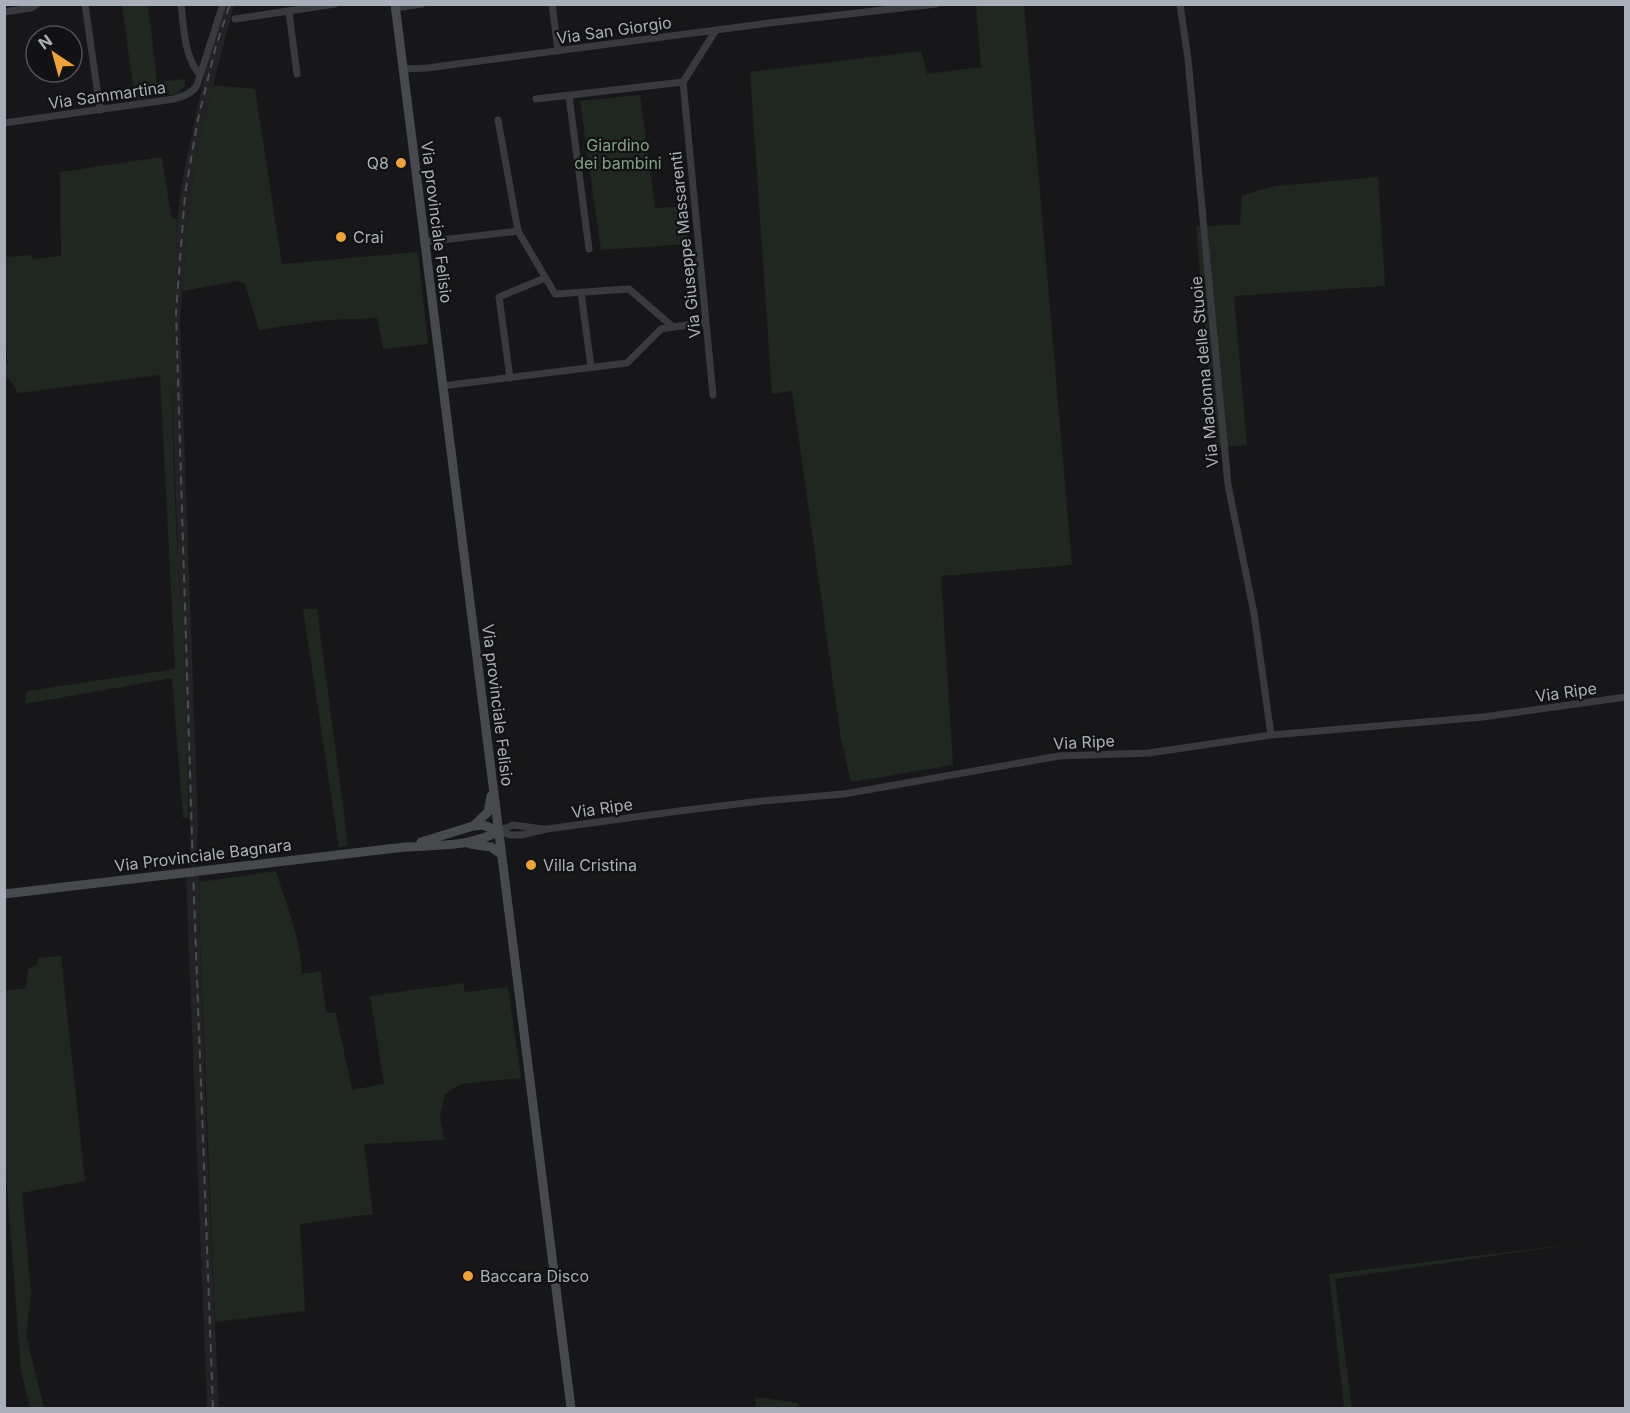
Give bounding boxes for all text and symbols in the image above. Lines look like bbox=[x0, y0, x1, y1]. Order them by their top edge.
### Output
street label: Via San Giorgio bbox=[555, 12, 673, 48]
north arrow bbox=[24, 24, 84, 84]
text: N bbox=[34, 30, 56, 54]
street label: Via Sammartina bbox=[47, 77, 167, 113]
park label: Giardino dei bambini bbox=[574, 135, 662, 173]
street label: Via provinciale Felisio bbox=[417, 140, 457, 304]
street label: Via Giuseppe Massarenti bbox=[665, 151, 705, 339]
place label: Q8 bbox=[367, 153, 389, 173]
marker: Q8 bbox=[394, 156, 408, 170]
place label: Crai bbox=[353, 227, 384, 247]
marker: Crai bbox=[334, 230, 348, 244]
street label: Via Madonna delle Stuoie bbox=[1186, 275, 1222, 469]
street label: Via provinciale Felisio bbox=[478, 623, 518, 787]
street label: Via Ripe bbox=[1534, 678, 1598, 706]
street label: Via Ripe bbox=[1053, 730, 1115, 754]
street label: Via Ripe bbox=[570, 794, 634, 822]
street label: Via Provinciale Bagnara bbox=[113, 834, 293, 876]
place label: Villa Cristina bbox=[543, 855, 637, 875]
marker: Villa Cristina bbox=[524, 858, 538, 872]
place label: Baccara Disco bbox=[480, 1266, 589, 1286]
marker: Baccara Disco bbox=[461, 1269, 475, 1283]

